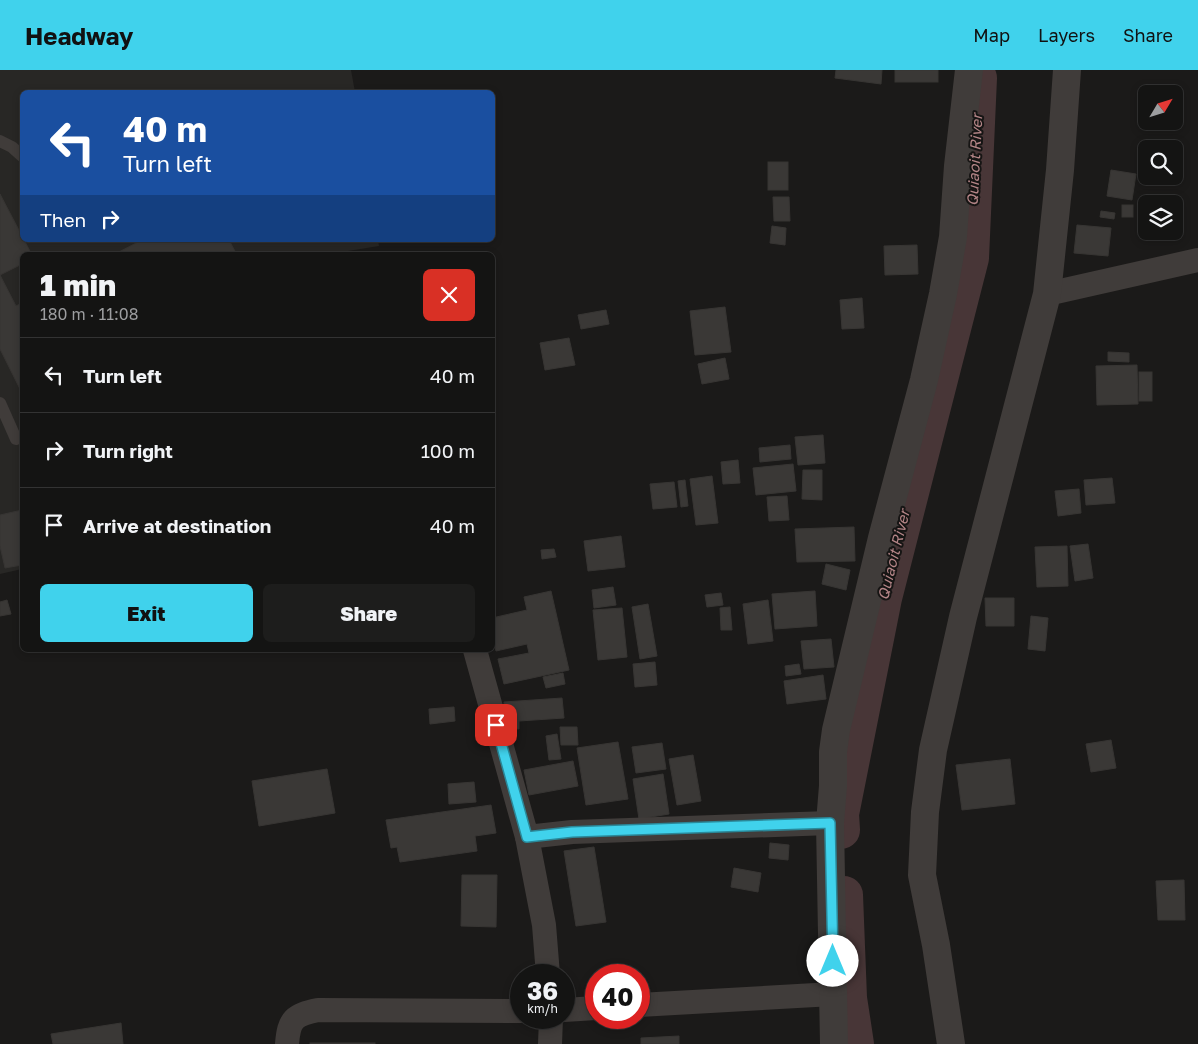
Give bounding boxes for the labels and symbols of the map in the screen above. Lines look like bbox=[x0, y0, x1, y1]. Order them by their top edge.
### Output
north arrow bbox=[1138, 85, 1182, 130]
water label: Quiaoit River bbox=[963, 111, 986, 207]
water label: Quiaoit River bbox=[873, 506, 913, 602]
pin bbox=[475, 704, 517, 746]
position arrow bbox=[806, 934, 858, 986]
speed limit sign: 40 bbox=[585, 964, 650, 1029]

